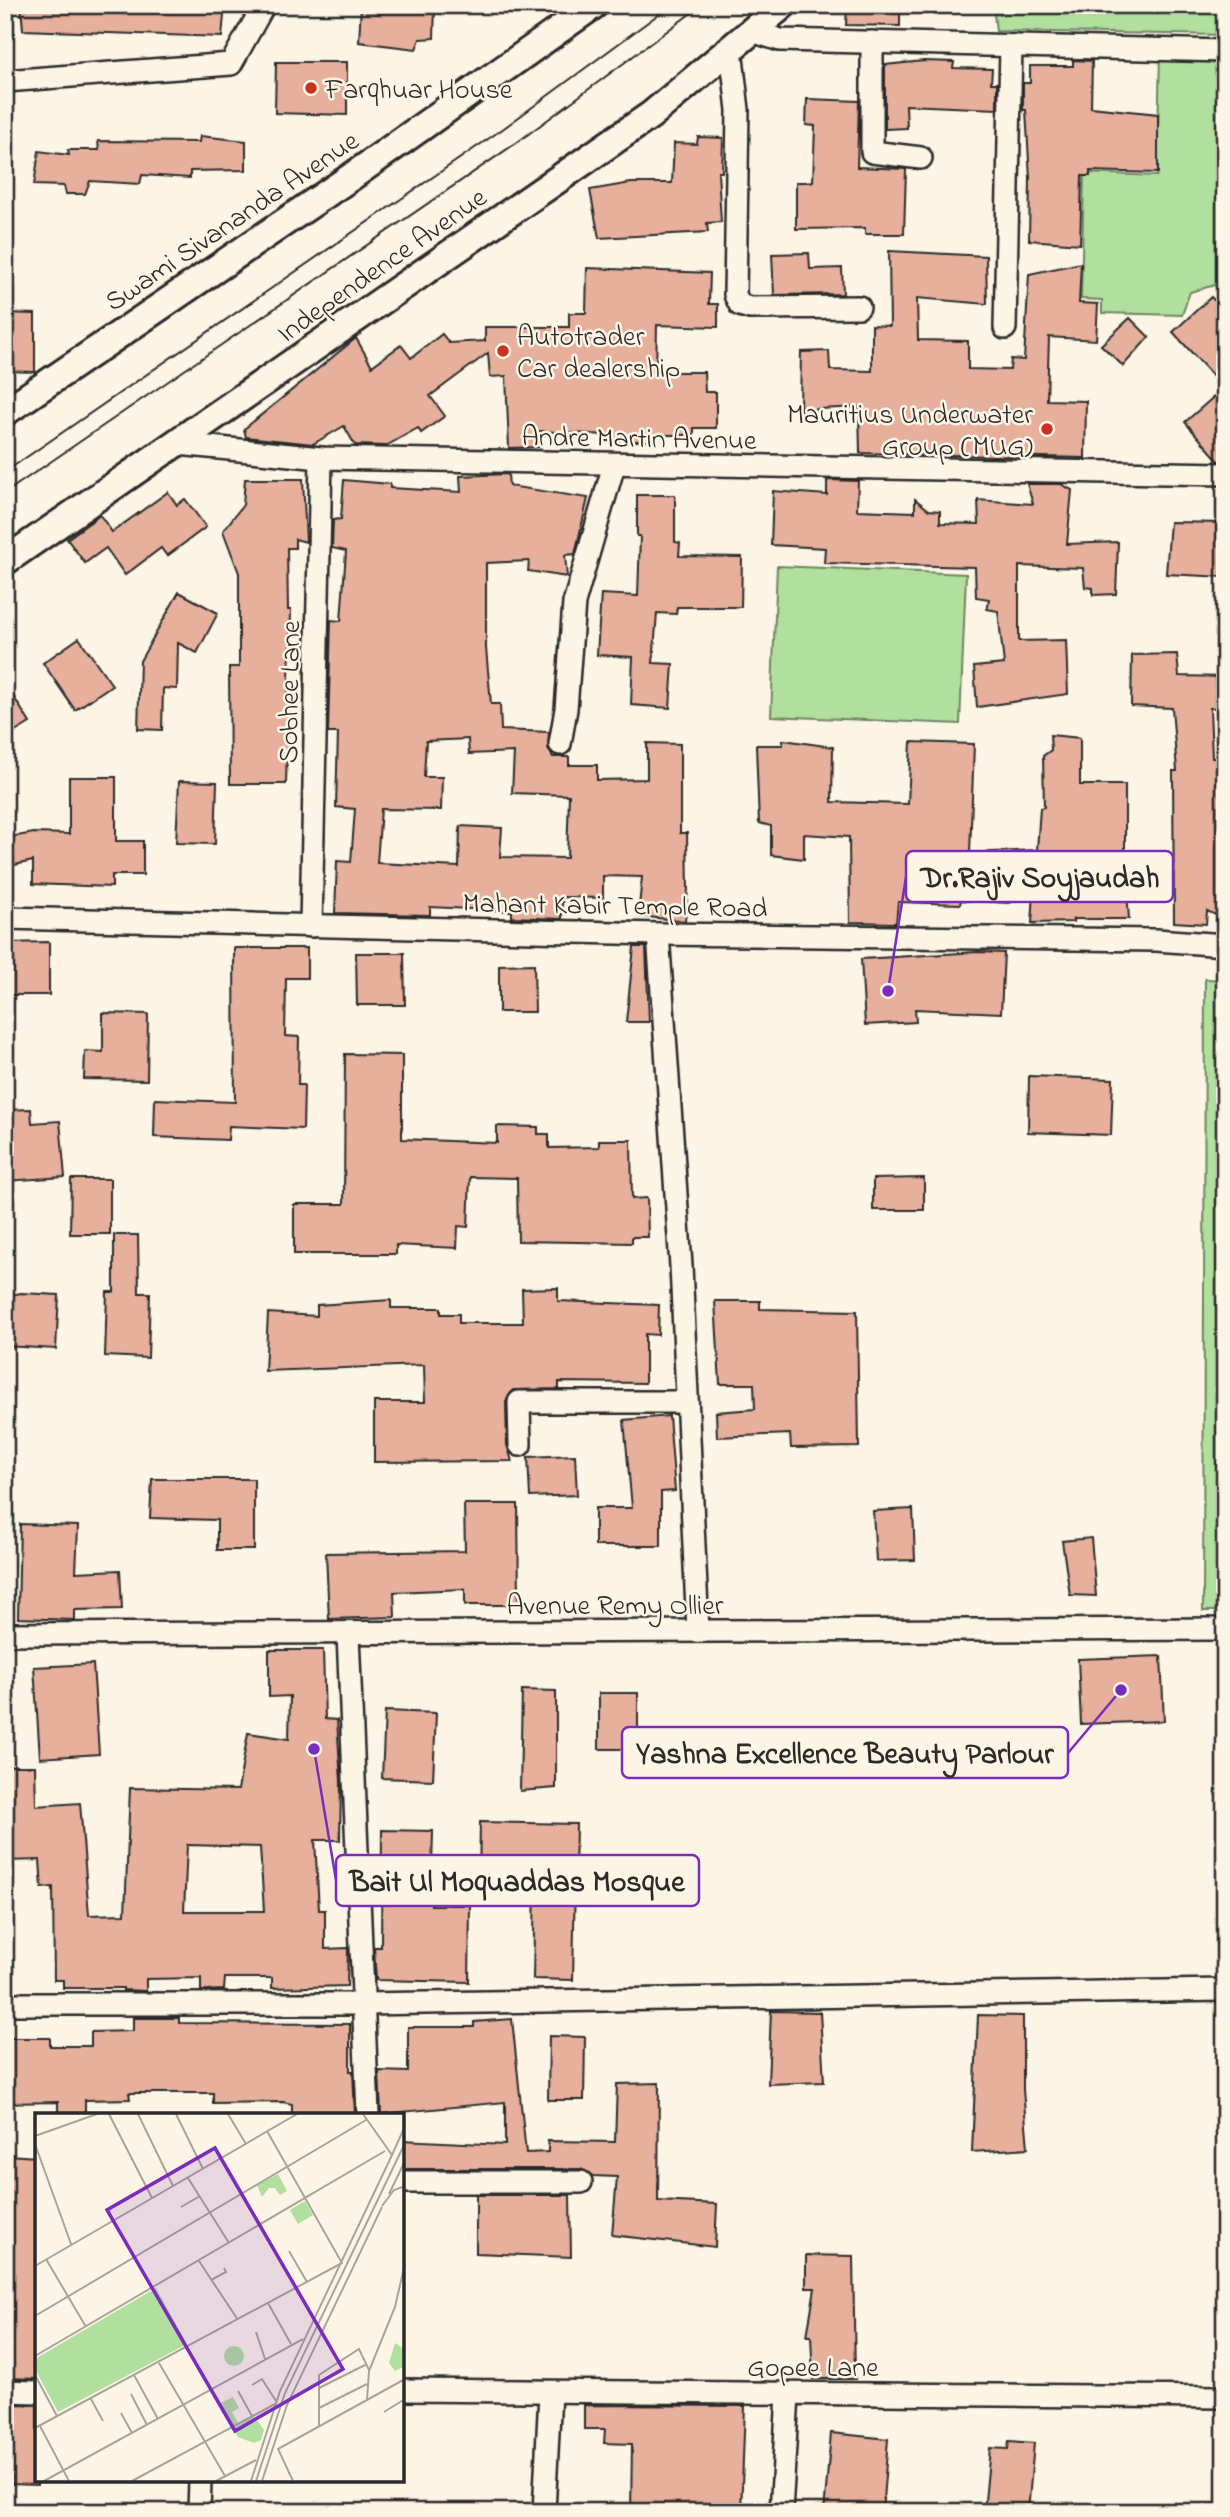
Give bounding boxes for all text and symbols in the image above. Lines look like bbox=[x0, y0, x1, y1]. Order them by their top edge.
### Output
place label: Farqhuar House bbox=[324, 71, 513, 112]
marker: Farqhuar House bbox=[303, 80, 319, 96]
street label: Swami Sivananda Avenue bbox=[98, 122, 369, 323]
street label: Independence Avenue bbox=[270, 179, 497, 355]
place label: Autotrader Car dealership bbox=[517, 318, 680, 391]
marker: Autotrader Car dealership bbox=[495, 343, 511, 359]
place label: Mauritius Underwater Group (MUG) bbox=[787, 396, 1033, 469]
street label: Andre Martin Avenue bbox=[521, 418, 757, 463]
marker: Mauritius Underwater Group (MUG) bbox=[1039, 421, 1055, 437]
street label: Sobhee Lane bbox=[270, 620, 313, 764]
callout: Dr.Rajiv Soyjaudah bbox=[906, 851, 1173, 902]
text: Dr.Rajiv Soyjaudah bbox=[919, 858, 1159, 902]
street label: Mahant Kabir Temple Road bbox=[462, 884, 768, 931]
street label: Avenue Remy Ollier bbox=[506, 1587, 724, 1628]
callout: Yashna Excellence Beauty Parlour bbox=[622, 1727, 1068, 1778]
text: Yashna Excellence Beauty Parlour bbox=[635, 1734, 1054, 1778]
callout: Bait Ul Moquaddas Mosque bbox=[336, 1855, 699, 1906]
text: Bait Ul Moquaddas Mosque bbox=[347, 1862, 686, 1906]
inset map bbox=[35, 2113, 404, 2482]
street label: Gopee Lane bbox=[747, 2349, 879, 2390]

